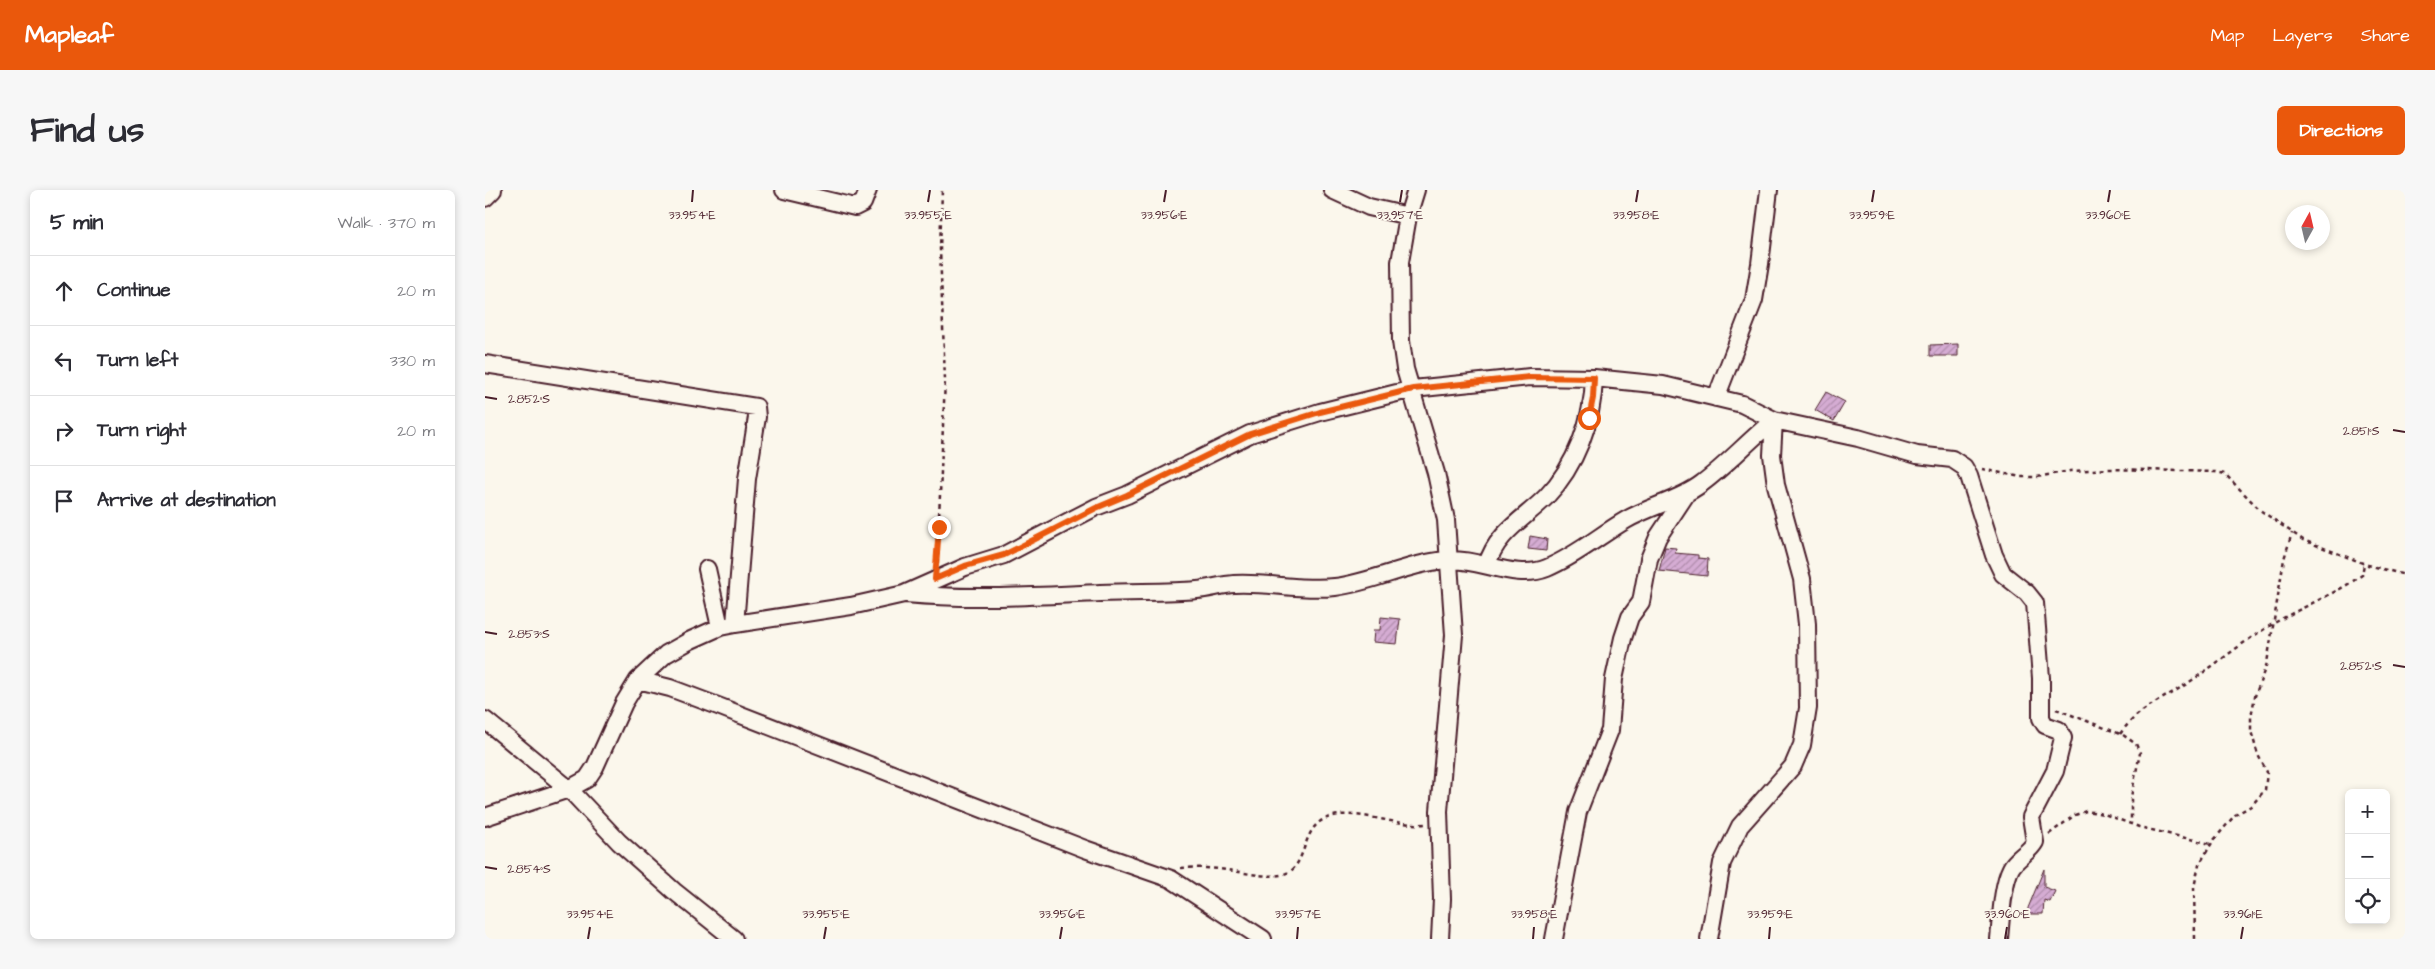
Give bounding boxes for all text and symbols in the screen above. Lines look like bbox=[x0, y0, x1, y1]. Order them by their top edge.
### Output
text: Mapleaf bbox=[25, 18, 114, 52]
text: Map bbox=[2210, 23, 2244, 48]
text: Layers bbox=[2272, 23, 2333, 48]
text: Share bbox=[2361, 23, 2410, 48]
text: Find us bbox=[30, 106, 144, 155]
button: Directions bbox=[2277, 106, 2405, 155]
north arrow bbox=[2285, 205, 2330, 250]
text: 33.954°E bbox=[668, 207, 716, 224]
text: 33.955°E bbox=[904, 207, 952, 224]
text: 33.956°E bbox=[1141, 207, 1187, 224]
text: 33.957°E bbox=[1377, 207, 1423, 224]
text: 33.958°E bbox=[1613, 207, 1659, 224]
text: 33.959°E bbox=[1849, 207, 1895, 224]
text: 33.960°E bbox=[2085, 207, 2131, 224]
text: 5 min bbox=[50, 208, 103, 237]
text: Walk · 370 m bbox=[337, 212, 435, 234]
icon: ahead bbox=[50, 277, 78, 305]
text: Continue bbox=[97, 277, 171, 304]
text: 20 m bbox=[397, 280, 435, 302]
icon: left bbox=[50, 347, 78, 375]
text: Turn left bbox=[97, 347, 178, 374]
text: 330 m bbox=[390, 350, 435, 372]
text: 2.852°S bbox=[508, 391, 550, 408]
route start bbox=[1578, 407, 1601, 430]
icon: right bbox=[50, 417, 78, 445]
text: Turn right bbox=[97, 417, 186, 444]
text: 20 m bbox=[397, 420, 435, 442]
text: 2.851°S bbox=[2343, 423, 2380, 440]
icon: arrive bbox=[50, 487, 78, 515]
text: Arrive at destination bbox=[97, 487, 276, 514]
route end bbox=[928, 516, 951, 539]
text: 2.853°S bbox=[508, 626, 550, 643]
text: 2.852°S bbox=[2340, 658, 2382, 675]
map controls bbox=[2345, 789, 2390, 924]
button: + bbox=[2345, 789, 2390, 834]
button: − bbox=[2345, 834, 2390, 879]
text: 2.854°S bbox=[507, 861, 551, 878]
button: locate bbox=[2345, 879, 2390, 924]
text: 33.954°E bbox=[566, 906, 614, 923]
text: 33.955°E bbox=[802, 906, 850, 923]
text: 33.956°E bbox=[1039, 906, 1085, 923]
text: 33.957°E bbox=[1275, 906, 1321, 923]
text: 33.958°E bbox=[1511, 906, 1557, 923]
text: 33.959°E bbox=[1747, 906, 1793, 923]
text: 33.960°E bbox=[1984, 906, 2030, 923]
text: 33.961°E bbox=[2223, 906, 2263, 923]

